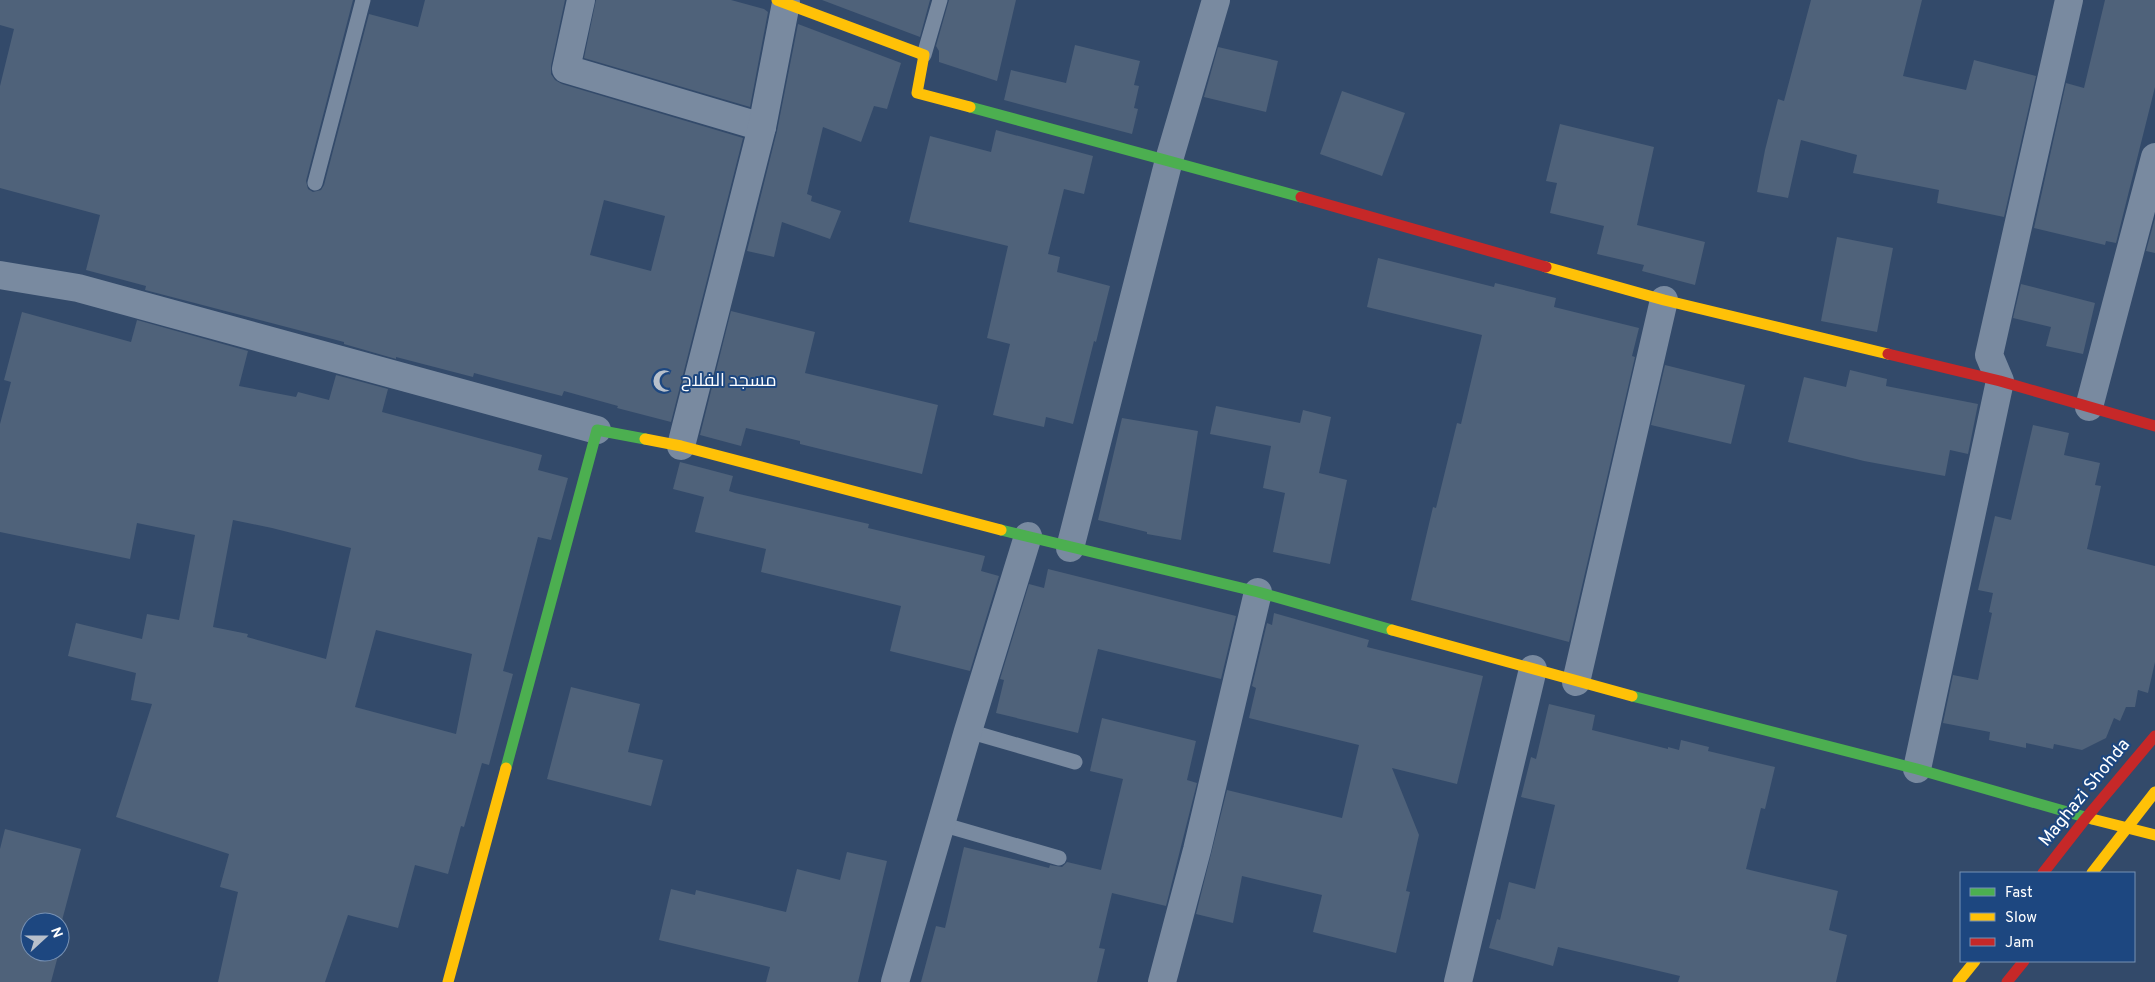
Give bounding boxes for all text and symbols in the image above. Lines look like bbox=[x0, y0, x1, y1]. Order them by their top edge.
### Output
mosque icon: مسجد الفلاح bbox=[651, 368, 677, 394]
place label: مسجد الفلاح bbox=[681, 370, 777, 393]
street label: Maghazi Shohda bbox=[2034, 734, 2136, 852]
legend bbox=[1960, 872, 2135, 962]
text: Fast bbox=[2005, 884, 2033, 903]
text: Slow bbox=[2005, 909, 2037, 928]
north arrow bbox=[20, 912, 70, 962]
text: N bbox=[46, 925, 65, 941]
text: Jam bbox=[2005, 934, 2034, 953]

